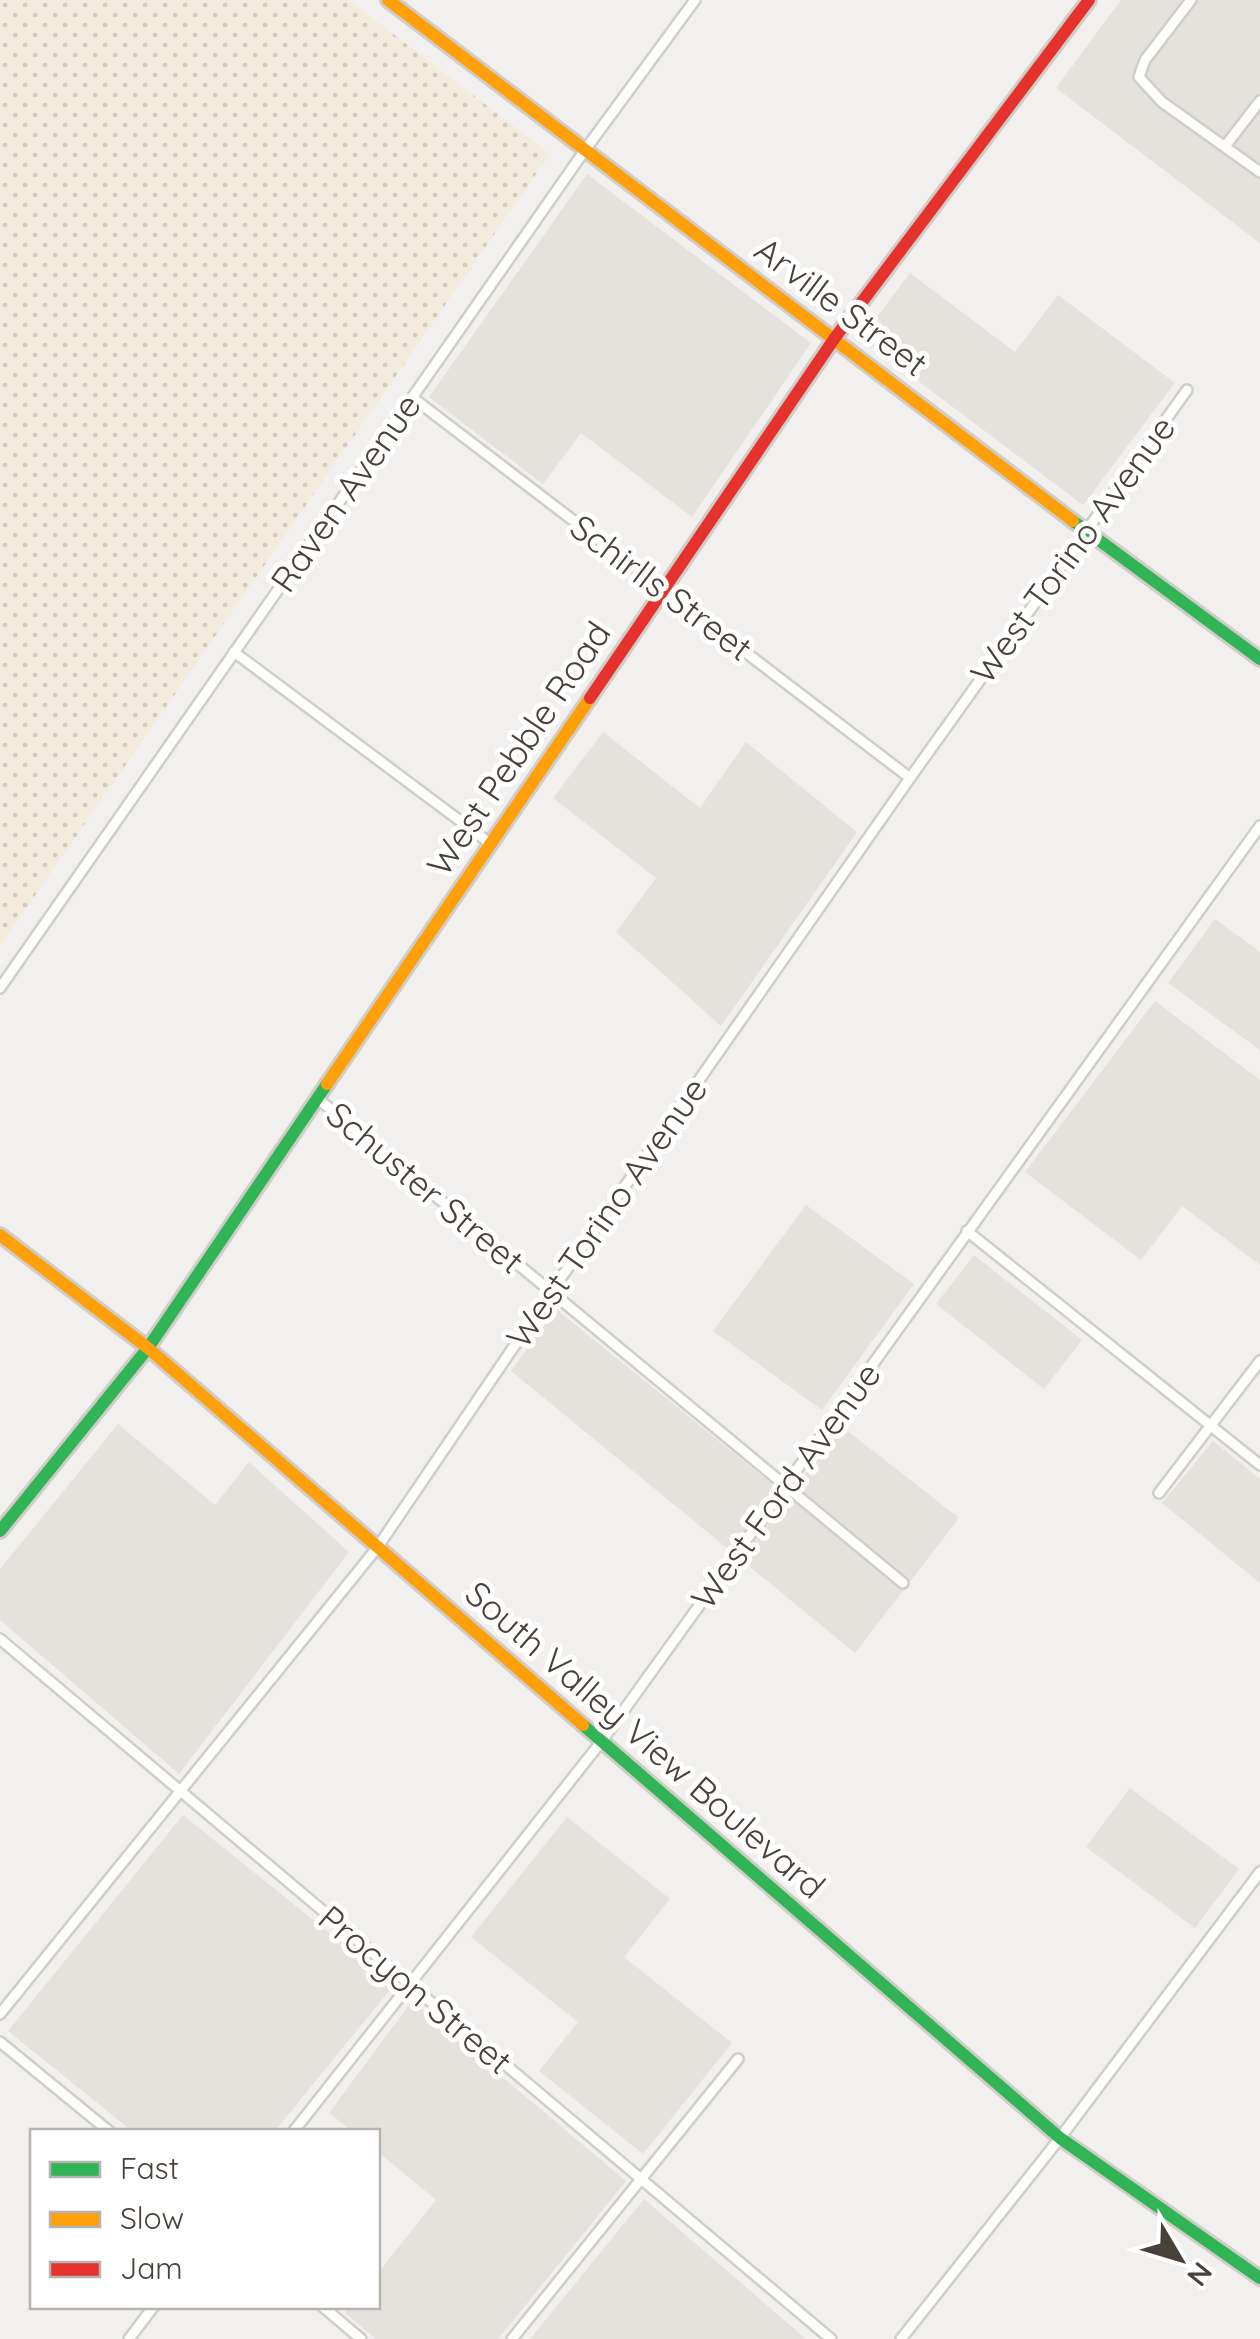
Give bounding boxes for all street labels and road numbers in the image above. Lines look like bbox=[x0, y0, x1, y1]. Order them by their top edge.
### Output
street label: Arville Street bbox=[747, 227, 937, 385]
street label: Raven Avenue bbox=[261, 385, 430, 600]
street label: West Torino Avenue bbox=[960, 407, 1184, 692]
street label: Schirlls Street bbox=[562, 505, 761, 670]
street label: West Pebble Road bbox=[417, 613, 620, 884]
street label: West Torino Avenue bbox=[496, 1069, 716, 1356]
street label: Schuster Street bbox=[318, 1092, 533, 1283]
street label: West Ford Avenue bbox=[681, 1353, 890, 1617]
street label: South Valley View Boulevard bbox=[457, 1571, 834, 1907]
street label: Procyon Street bbox=[310, 1896, 521, 2083]

